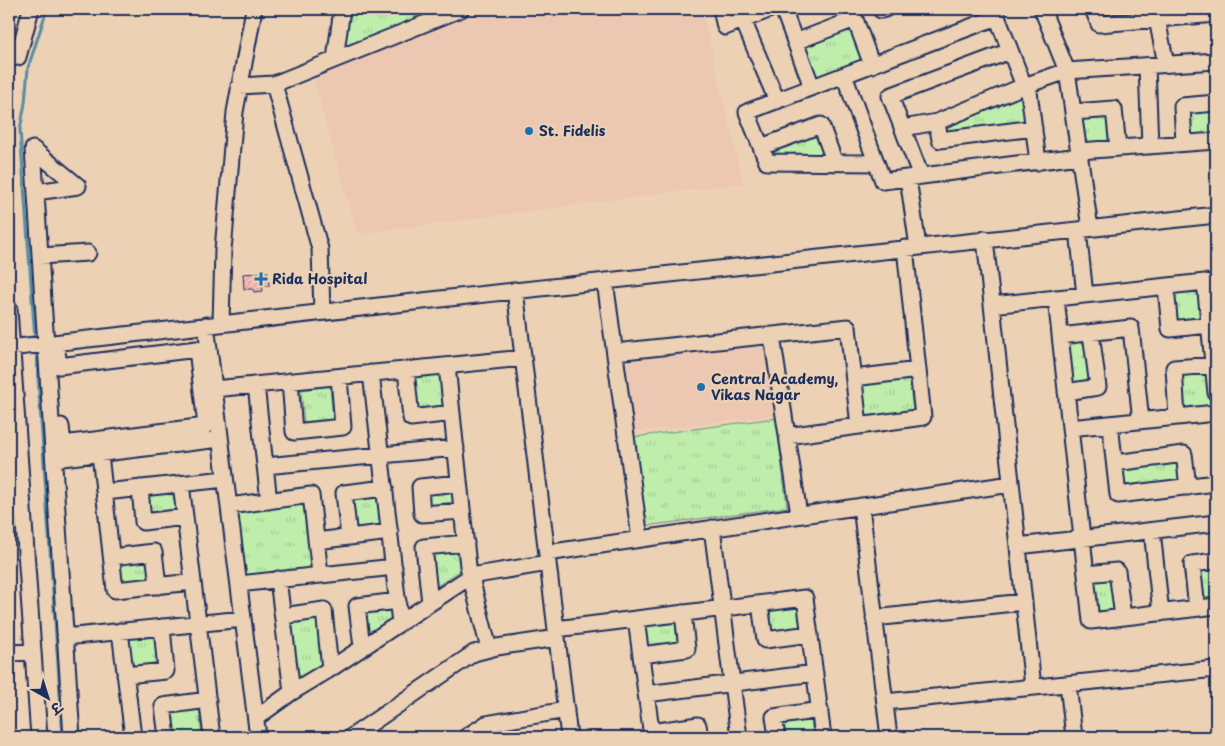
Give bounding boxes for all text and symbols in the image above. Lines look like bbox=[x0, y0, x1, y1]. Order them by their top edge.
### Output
place label: St. Fidelis bbox=[539, 120, 606, 141]
marker: St. Fidelis bbox=[523, 125, 535, 137]
place label: Rida Hospital bbox=[272, 268, 368, 289]
marker: Rida Hospital bbox=[254, 272, 268, 286]
place label: Central Academy, Vikas Nagar bbox=[711, 368, 838, 405]
marker: Central Academy, Vikas Nagar bbox=[695, 381, 707, 393]
north arrow bbox=[22, 674, 72, 724]
text: उ bbox=[45, 696, 68, 721]

